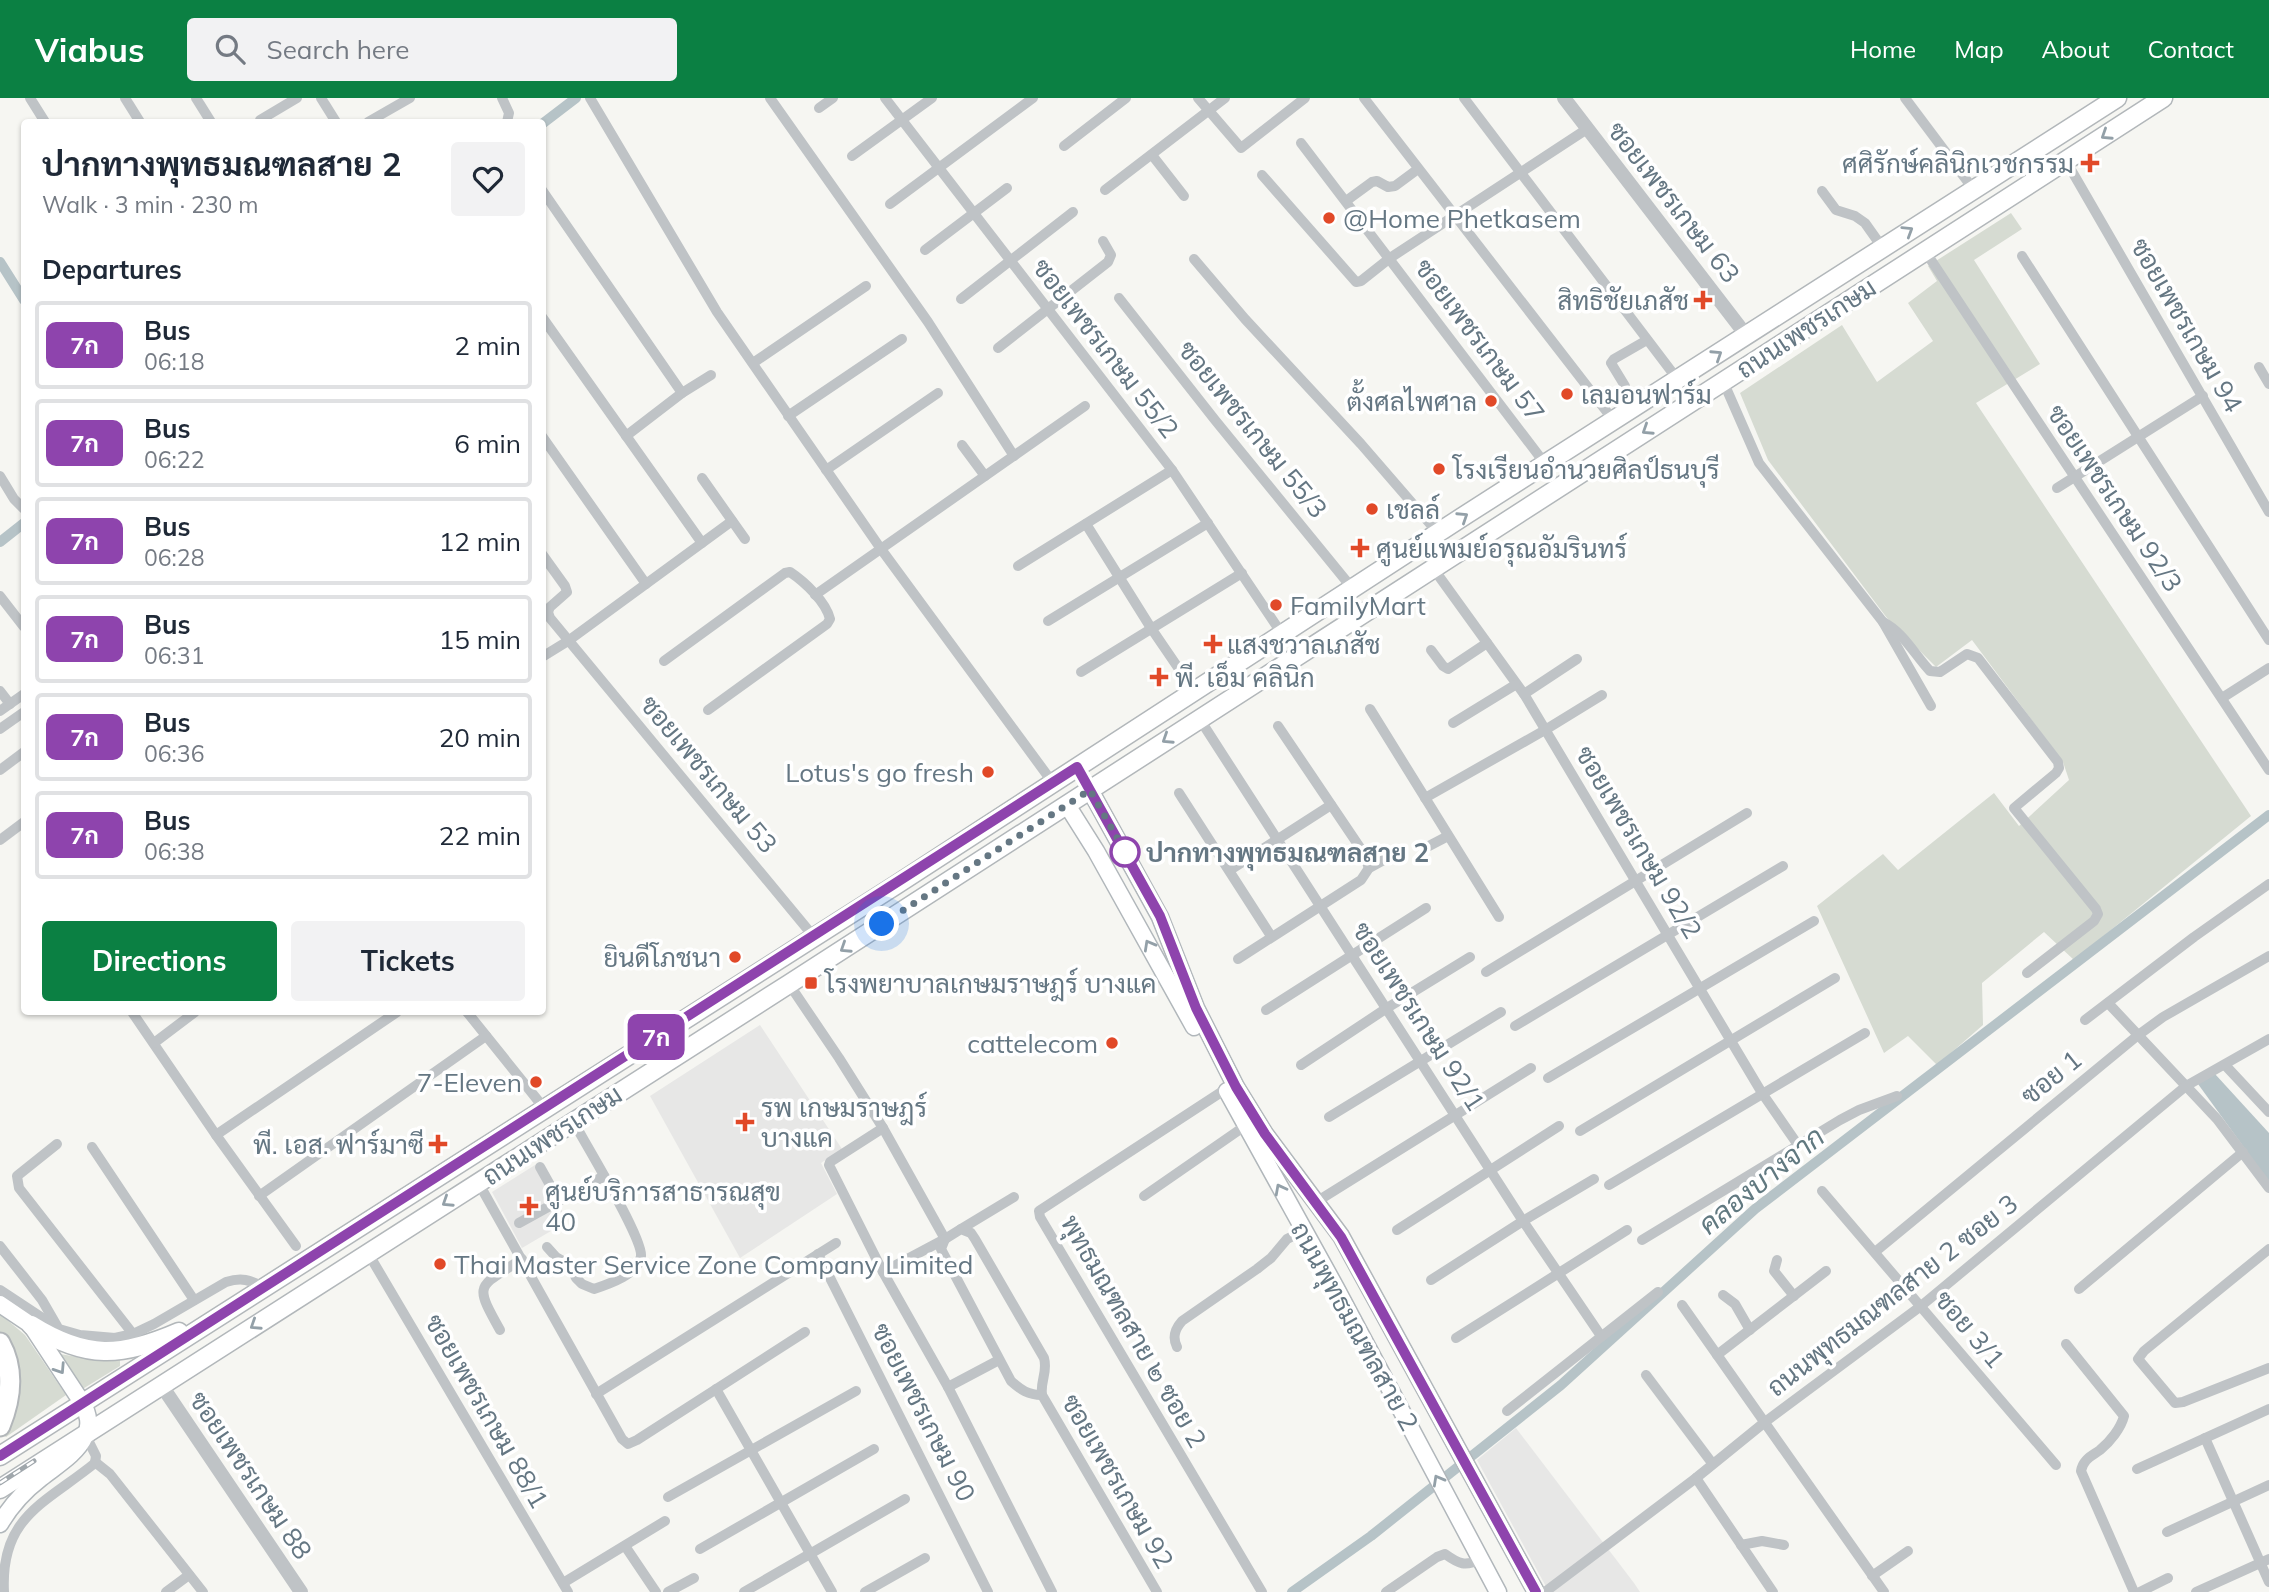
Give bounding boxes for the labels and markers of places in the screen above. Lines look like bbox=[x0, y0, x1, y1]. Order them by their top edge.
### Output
place label: ศศิรักษ์คลินิกเวชกรรม bbox=[1842, 147, 2074, 180]
marker: ศศิรักษ์คลินิกเวชกรรม bbox=[2080, 153, 2100, 173]
place label: @Home Phetkasem bbox=[1343, 202, 1581, 235]
marker: @Home Phetkasem bbox=[1321, 210, 1337, 226]
place label: สิทธิชัยเภสัช bbox=[1557, 284, 1689, 317]
marker: สิทธิชัยเภสัช bbox=[1695, 292, 1711, 308]
place label: เลมอนฟาร์ม bbox=[1581, 378, 1712, 411]
place label: ตั้งศลไพศาล bbox=[1346, 379, 1477, 418]
marker: เลมอนฟาร์ม bbox=[1559, 386, 1575, 402]
marker: ตั้งศลไพศาล bbox=[1483, 393, 1499, 409]
place label: โรงเรียนอำนวยศิลป์ธนบุรี bbox=[1451, 453, 1720, 488]
marker: โรงเรียนอำนวยศิลป์ธนบุรี bbox=[1431, 461, 1447, 477]
place label: เชลล์ bbox=[1386, 493, 1440, 526]
marker: เชลล์ bbox=[1364, 501, 1380, 517]
place label: ศูนย์แพมย์อรุณอัมรินทร์ bbox=[1376, 532, 1627, 567]
marker: ศูนย์แพมย์อรุณอัมรินทร์ bbox=[1350, 538, 1370, 558]
place label: FamilyMart bbox=[1290, 589, 1426, 622]
marker: FamilyMart bbox=[1268, 597, 1284, 613]
place label: แสงชวาลเภสัช bbox=[1227, 628, 1381, 661]
marker: แสงชวาลเภสัช bbox=[1205, 636, 1221, 652]
place label: พี. เอ็ม คลินิก bbox=[1175, 660, 1315, 694]
marker: พี. เอ็ม คลินิก bbox=[1149, 667, 1169, 687]
place label: Lotus's go fresh bbox=[785, 756, 974, 789]
marker: Lotus's go fresh bbox=[980, 764, 996, 780]
place label: ปากทางพุทธมณฑลสาย 2 bbox=[1146, 836, 1429, 871]
marker: ปากทางพุทธมณฑลสาย 2 bbox=[1110, 837, 1140, 867]
place label: ยินดีโภชนา bbox=[603, 941, 721, 974]
marker: ยินดีโภชนา bbox=[727, 949, 743, 965]
place label: โรงพยาบาลเกษมราษฎร์ บางแค bbox=[823, 967, 1157, 1002]
marker: โรงพยาบาลเกษมราษฎร์ บางแค bbox=[803, 975, 819, 991]
place label: cattelecom bbox=[967, 1027, 1098, 1060]
marker: cattelecom bbox=[1104, 1035, 1120, 1051]
place label: 7-Eleven bbox=[417, 1066, 522, 1099]
marker: 7-Eleven bbox=[528, 1074, 544, 1090]
place label: รพ เกษมราษฎร์ บางแค bbox=[761, 1091, 927, 1154]
marker: รพ เกษมราษฎร์ บางแค bbox=[735, 1112, 755, 1132]
place label: พี. เอส. ฟาร์มาซี bbox=[253, 1128, 424, 1161]
marker: พี. เอส. ฟาร์มาซี bbox=[430, 1136, 446, 1152]
place label: ศูนย์บริการสาธารณสุข 40 bbox=[545, 1175, 781, 1238]
marker: ศูนย์บริการสาธารณสุข 40 bbox=[519, 1196, 539, 1216]
place label: Thai Master Service Zone Company Limited bbox=[454, 1248, 973, 1281]
marker: Thai Master Service Zone Company Limited bbox=[432, 1256, 448, 1272]

